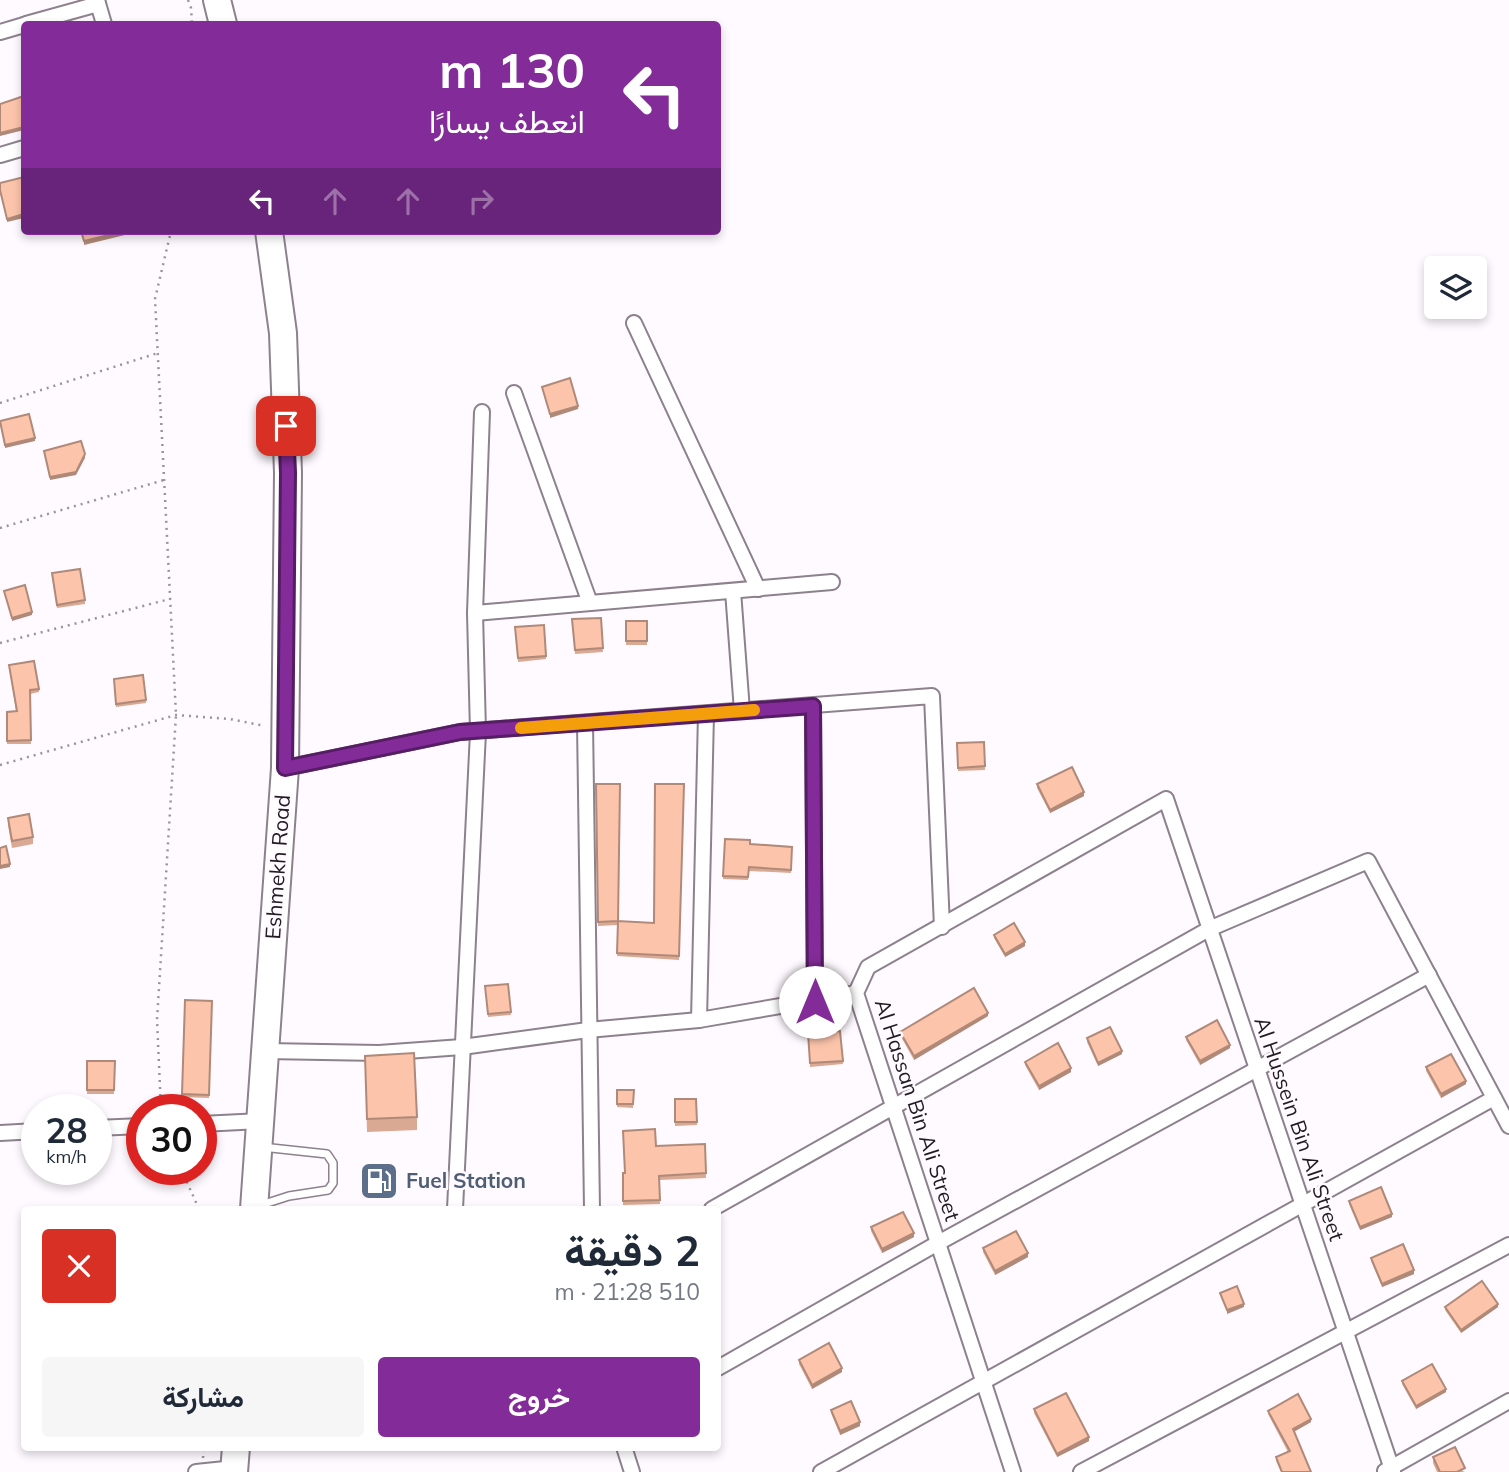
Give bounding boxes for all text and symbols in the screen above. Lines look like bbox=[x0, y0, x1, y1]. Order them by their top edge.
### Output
text: 130 m bbox=[439, 39, 585, 100]
icon: left bbox=[609, 49, 700, 140]
text: انعطف يسارًا bbox=[429, 101, 585, 141]
icon: left bbox=[243, 182, 281, 220]
icon: ahead bbox=[316, 182, 354, 220]
icon: ahead bbox=[389, 182, 427, 220]
icon: right bbox=[462, 182, 500, 220]
map controls bbox=[1424, 256, 1487, 319]
button: layers bbox=[1424, 256, 1487, 319]
pin bbox=[256, 396, 316, 456]
icon: arrive bbox=[267, 407, 305, 445]
street label: Eshmekh Road bbox=[259, 794, 295, 940]
position arrow bbox=[778, 965, 852, 1039]
street label: Al Hassan Bin Ali Street bbox=[870, 995, 966, 1224]
street label: Al Hussein Bin Ali Street bbox=[1249, 1013, 1351, 1244]
speed limit sign: 30 bbox=[126, 1094, 217, 1185]
text: 28 bbox=[45, 1108, 88, 1152]
text: km/h bbox=[46, 1145, 87, 1168]
fuel station icon: Fuel Station bbox=[358, 1160, 400, 1202]
place label: Fuel Station bbox=[406, 1167, 526, 1193]
text: 2 دقيقة bbox=[564, 1224, 700, 1277]
button: close bbox=[42, 1229, 116, 1303]
text: 510 m · 21:28 bbox=[555, 1277, 700, 1306]
button: مشاركة bbox=[42, 1357, 364, 1437]
button: خروج bbox=[378, 1357, 700, 1437]

